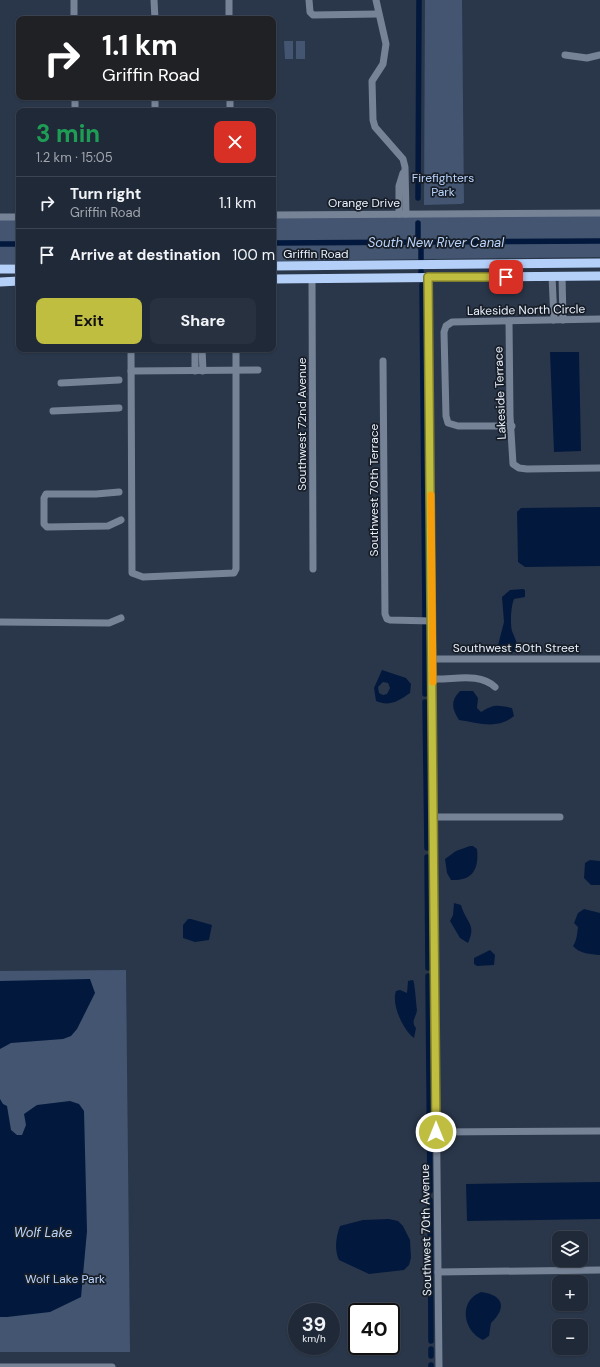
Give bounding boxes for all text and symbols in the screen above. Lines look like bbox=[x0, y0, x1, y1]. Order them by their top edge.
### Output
text: 1.1 km bbox=[102, 27, 178, 64]
icon: right bbox=[36, 32, 88, 84]
text: Griffin Road bbox=[102, 63, 200, 87]
text: 3 min bbox=[36, 118, 100, 149]
button: close bbox=[214, 121, 256, 163]
text: 1.2 km · 15:05 bbox=[36, 149, 113, 166]
park label: Firefighters Park bbox=[412, 170, 474, 200]
text: Turn right bbox=[70, 184, 141, 204]
icon: right bbox=[36, 192, 58, 214]
text: 1.1 km bbox=[219, 193, 256, 213]
street label: Orange Drive bbox=[328, 195, 400, 211]
text: Griffin Road bbox=[70, 204, 141, 221]
water label: South New River Canal bbox=[368, 234, 505, 251]
icon: arrive bbox=[36, 244, 58, 266]
text: Arrive at destination bbox=[70, 245, 221, 265]
text: 100 m bbox=[233, 245, 275, 265]
street label: Griffin Road bbox=[283, 246, 349, 262]
pin bbox=[489, 260, 523, 294]
icon: arrive bbox=[495, 266, 517, 288]
button: Exit bbox=[36, 298, 142, 344]
button: Share bbox=[150, 298, 256, 344]
street label: Lakeside North Circle bbox=[467, 301, 586, 319]
street label: Lakeside Terrace bbox=[490, 346, 510, 440]
street label: Southwest 72nd Avenue bbox=[294, 357, 310, 491]
street label: Southwest 70th Terrace bbox=[366, 423, 382, 556]
street label: Southwest 50th Street bbox=[453, 640, 579, 656]
position arrow bbox=[415, 1111, 457, 1153]
street label: Southwest 70th Avenue bbox=[417, 1164, 435, 1296]
water label: Wolf Lake bbox=[14, 1224, 72, 1241]
map controls bbox=[552, 1231, 588, 1355]
button: layers bbox=[552, 1231, 588, 1267]
park label: Wolf Lake Park bbox=[25, 1271, 105, 1287]
button: + bbox=[552, 1275, 588, 1311]
speed limit sign: 40 bbox=[348, 1303, 400, 1355]
text: 39 bbox=[302, 1311, 326, 1337]
button: − bbox=[552, 1319, 588, 1355]
text: km/h bbox=[302, 1332, 326, 1345]

